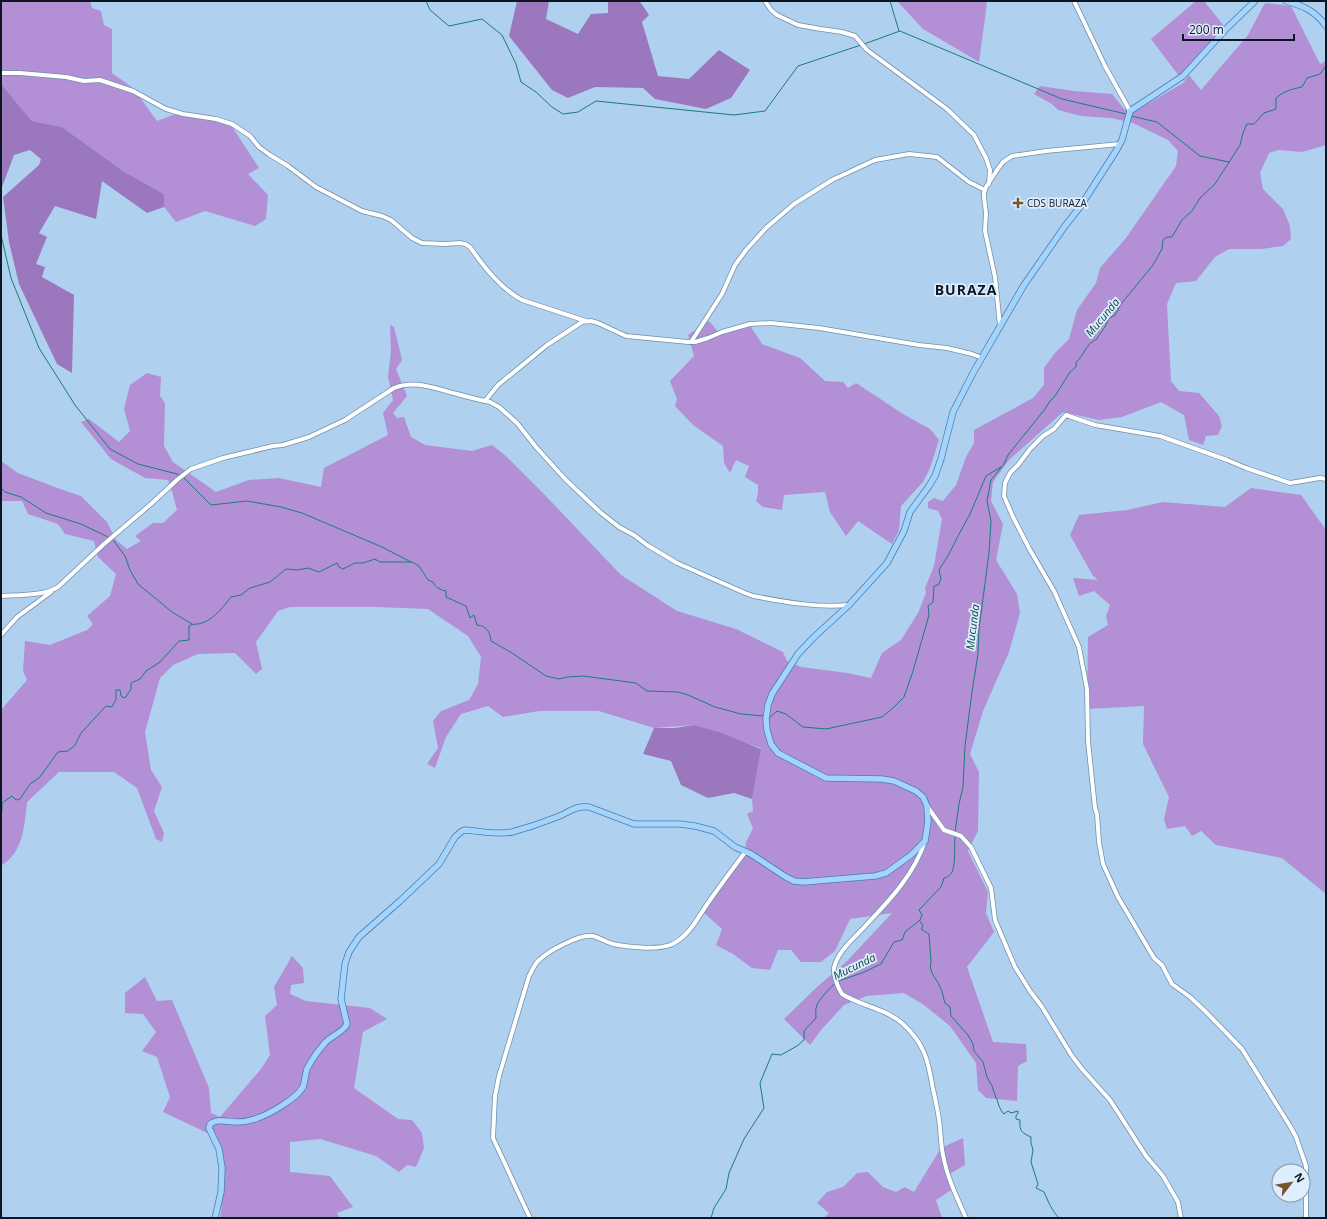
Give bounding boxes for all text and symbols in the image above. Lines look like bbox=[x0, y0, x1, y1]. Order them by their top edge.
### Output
scale bar bbox=[1183, 16, 1294, 42]
text: 200 m bbox=[1189, 21, 1224, 38]
place label: CDS BURAZA bbox=[1027, 196, 1088, 210]
marker: CDS BURAZA bbox=[1012, 197, 1024, 209]
district label: BURAZA bbox=[935, 280, 997, 299]
water label: Mucunda bbox=[1082, 295, 1122, 339]
water label: Mucunda bbox=[962, 603, 982, 651]
water label: Mucunda bbox=[830, 949, 878, 983]
north arrow bbox=[1271, 1163, 1311, 1203]
text: N bbox=[1291, 1170, 1309, 1185]

